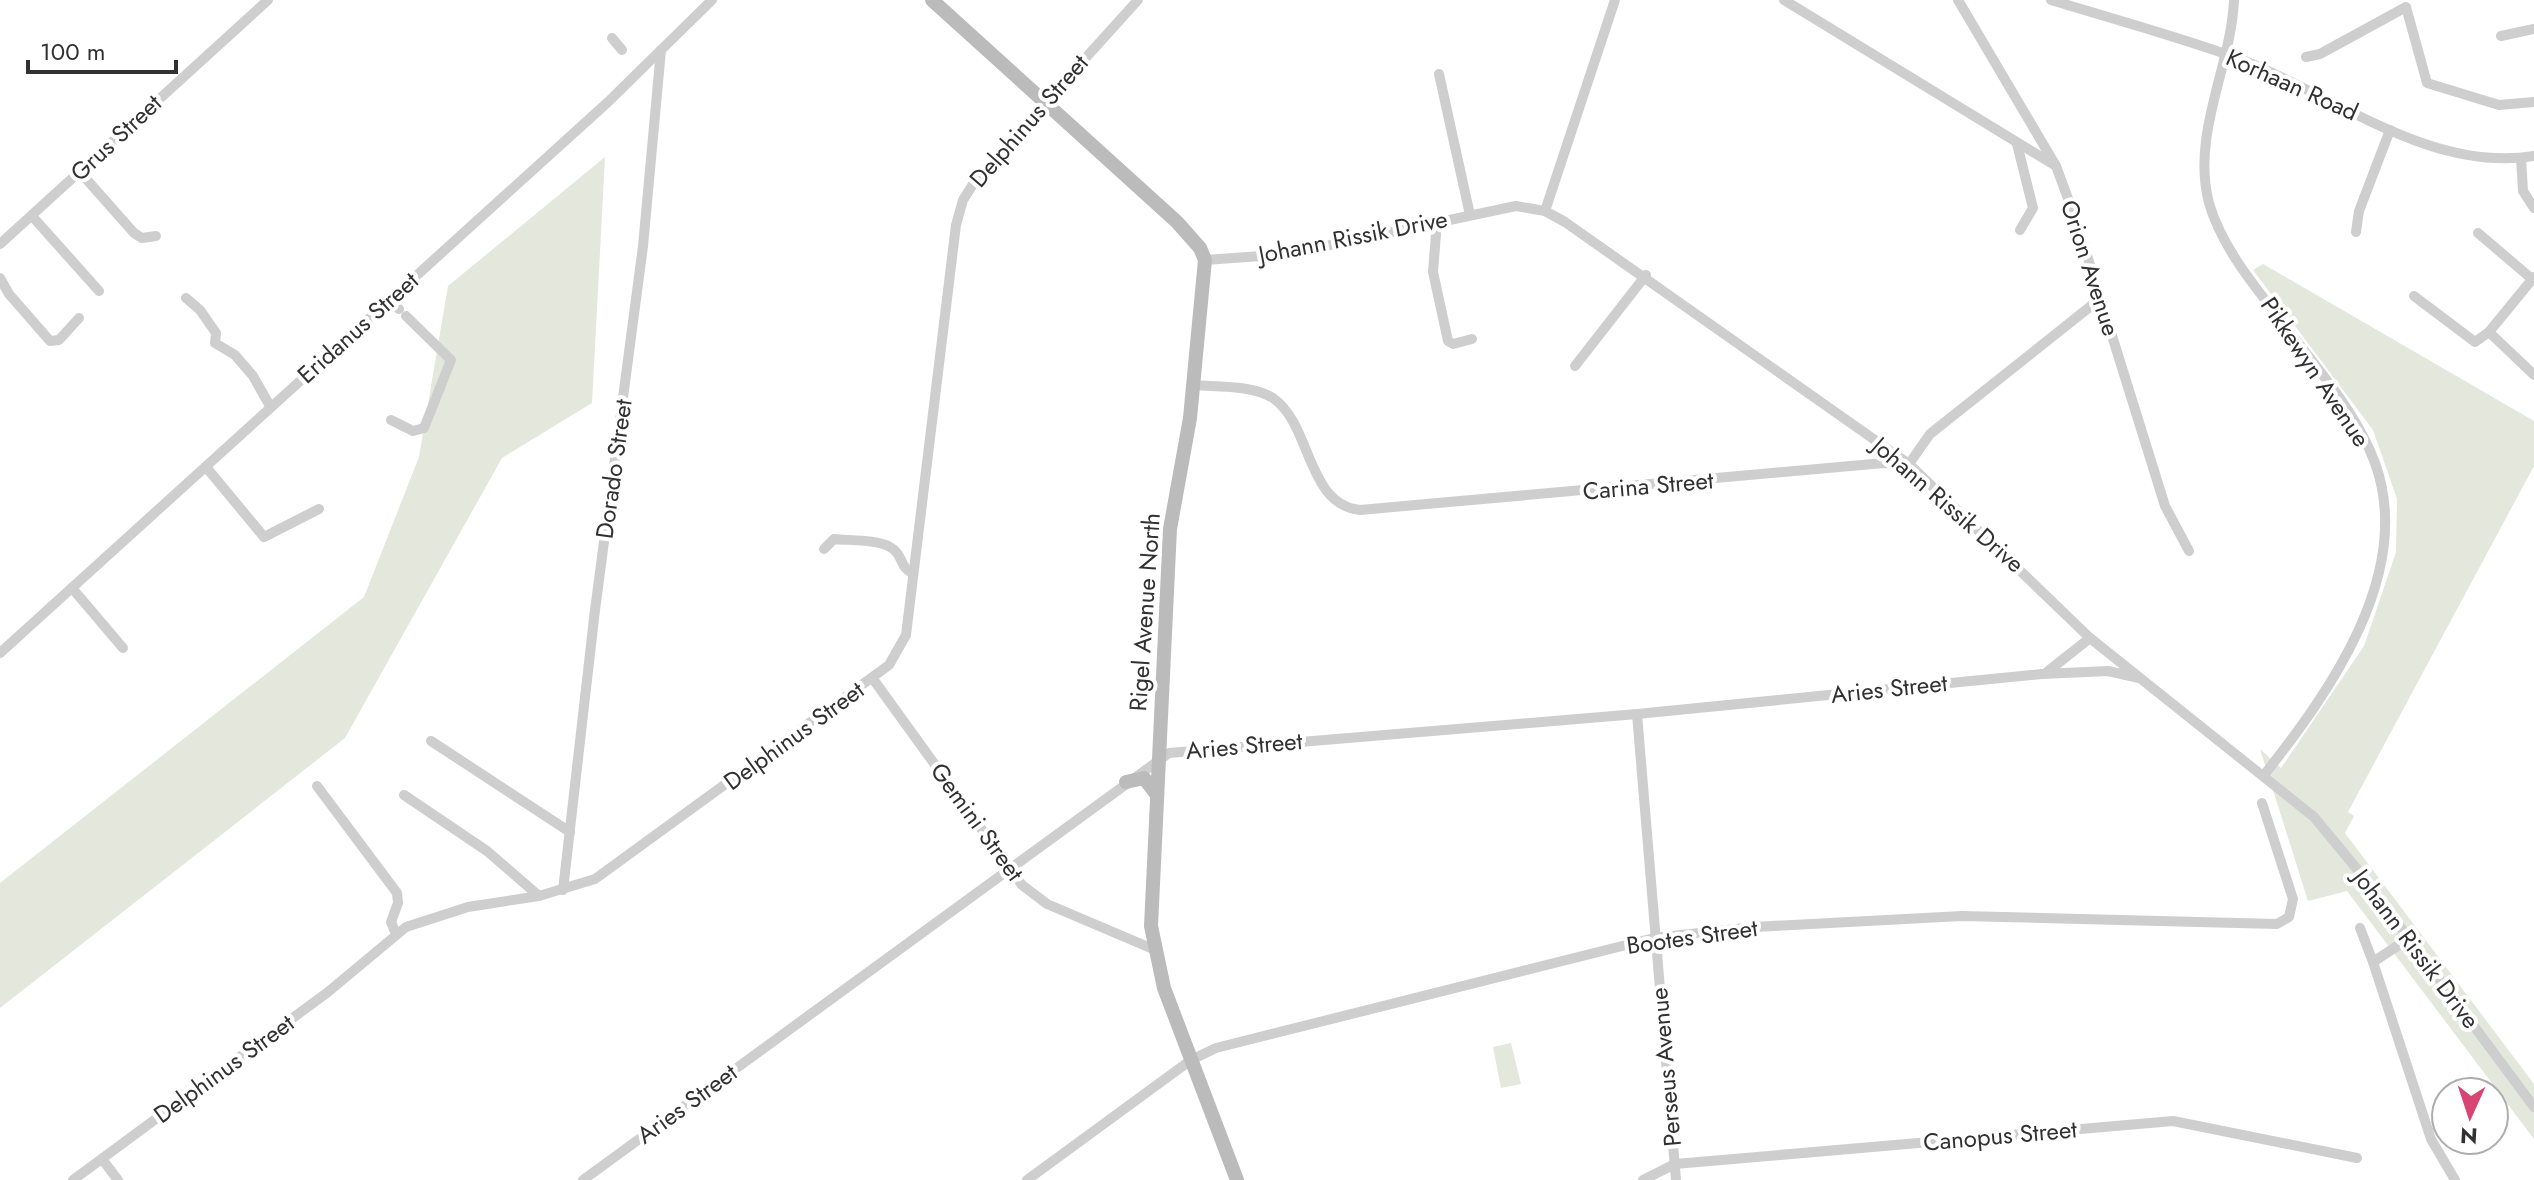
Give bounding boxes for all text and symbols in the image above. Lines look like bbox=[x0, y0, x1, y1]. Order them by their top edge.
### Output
scale bar bbox=[28, 24, 176, 74]
text: 100 m bbox=[40, 34, 106, 69]
street label: Korhaan Road bbox=[2220, 40, 2364, 129]
street label: Delphinus Street bbox=[961, 46, 1096, 195]
street label: Grus Street bbox=[62, 86, 169, 189]
street label: Orion Avenue bbox=[2052, 195, 2129, 340]
street label: Johann Rissik Drive bbox=[1252, 201, 1450, 273]
street label: Eridanus Street bbox=[289, 264, 426, 392]
street label: Pikkewyn Avenue bbox=[2252, 290, 2379, 454]
street label: Dorado Street bbox=[586, 397, 641, 541]
street label: Johann Rissik Drive bbox=[1862, 427, 2032, 581]
street label: Carina Street bbox=[1581, 462, 1715, 509]
street label: Rigel Avenue North bbox=[1120, 512, 1169, 712]
street label: Aries Street bbox=[1829, 665, 1949, 712]
street label: Delphinus Street bbox=[716, 672, 871, 799]
street label: Aries Street bbox=[1184, 723, 1304, 768]
street label: Gemini Street bbox=[922, 755, 1033, 888]
street label: Johann Rissik Drive bbox=[2343, 859, 2488, 1036]
street label: Bootes Street bbox=[1624, 910, 1760, 963]
street label: Perseus Avenue bbox=[1641, 986, 1690, 1148]
street label: Delphinus Street bbox=[146, 1005, 301, 1132]
street label: Aries Street bbox=[629, 1055, 744, 1152]
north arrow bbox=[2430, 1076, 2510, 1156]
street label: Canopus Street bbox=[1922, 1111, 2078, 1160]
text: N bbox=[2459, 1120, 2479, 1152]

